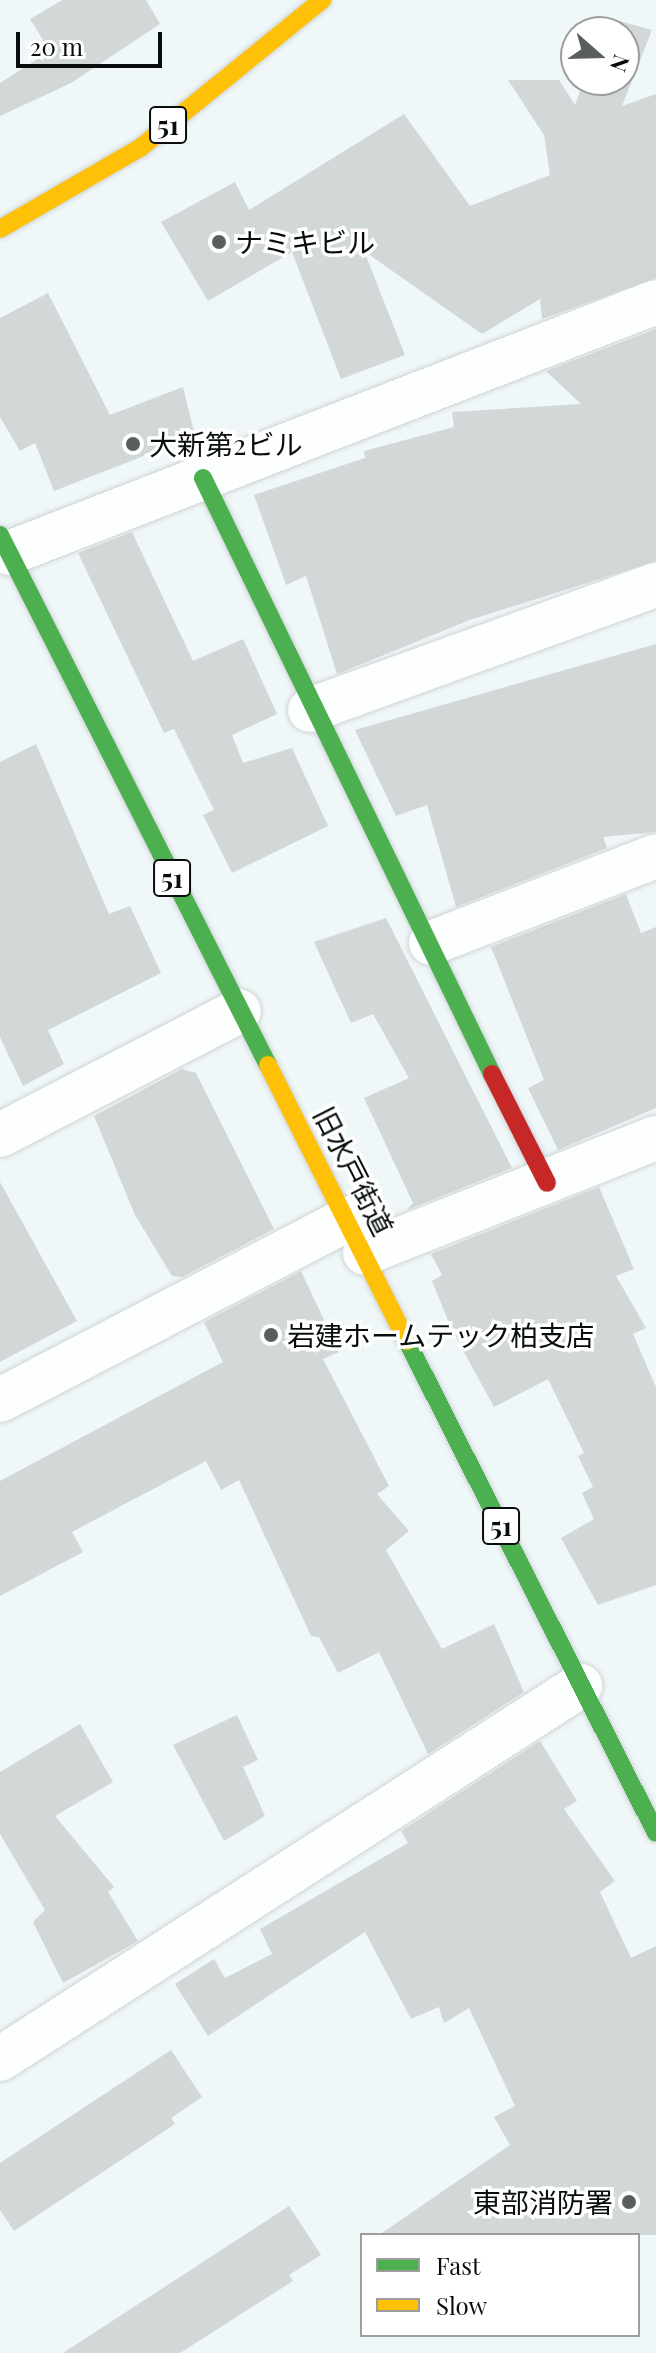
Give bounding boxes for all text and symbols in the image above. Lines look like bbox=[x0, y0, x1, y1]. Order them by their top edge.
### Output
scale bar bbox=[20, 16, 166, 66]
north arrow bbox=[560, 16, 640, 96]
text: 20 m bbox=[30, 30, 83, 62]
text: N bbox=[604, 51, 637, 76]
road number: 51 bbox=[148, 103, 188, 147]
place label: ナミキビル bbox=[235, 225, 375, 259]
marker: ナミキビル bbox=[210, 233, 228, 251]
place label: 大新第2ビル bbox=[149, 427, 302, 461]
marker: 大新第2ビル bbox=[124, 435, 142, 453]
road number: 51 bbox=[152, 856, 192, 900]
street label: 旧水戸街道 bbox=[307, 1101, 401, 1241]
place label: 岩建ホームテック柏支店 bbox=[287, 1318, 595, 1352]
marker: 岩建ホームテック柏支店 bbox=[262, 1326, 280, 1344]
road number: 51 bbox=[481, 1504, 521, 1548]
place label: 東部消防署 bbox=[473, 2185, 613, 2219]
marker: 東部消防署 bbox=[620, 2193, 638, 2211]
legend bbox=[360, 2233, 640, 2337]
text: Fast bbox=[436, 2249, 481, 2281]
text: Slow bbox=[436, 2289, 487, 2321]

